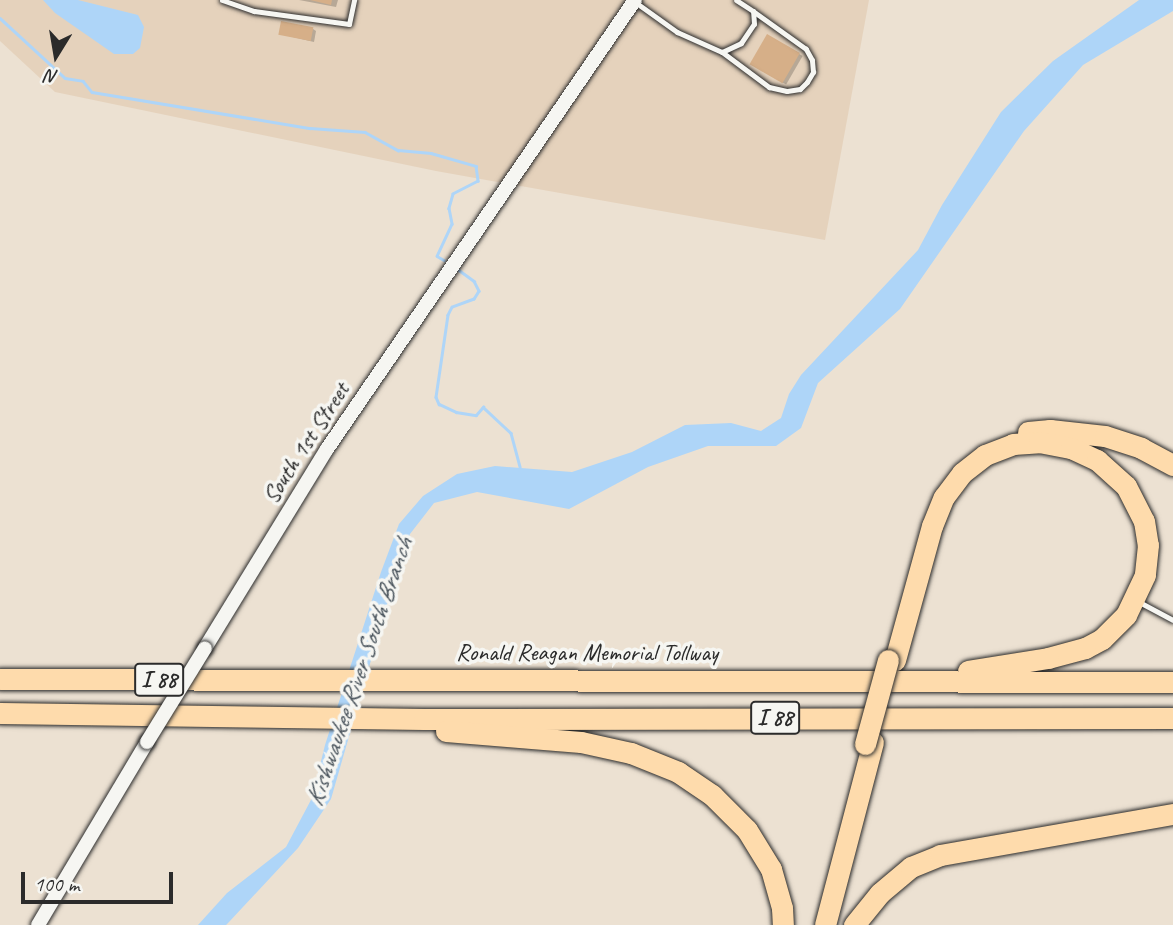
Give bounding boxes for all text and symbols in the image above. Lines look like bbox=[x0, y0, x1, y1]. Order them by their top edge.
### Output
north arrow bbox=[21, 21, 91, 91]
text: N bbox=[44, 64, 60, 90]
street label: South 1st Street bbox=[256, 377, 356, 509]
water label: Kishwaukee River South Branch bbox=[298, 533, 420, 811]
street label: Ronald Reagan Memorial Tollway bbox=[456, 639, 718, 667]
road number: I 88 bbox=[133, 660, 185, 700]
road number: I 88 bbox=[749, 698, 801, 738]
scale bar bbox=[24, 858, 177, 902]
text: 100 m bbox=[34, 871, 79, 897]

